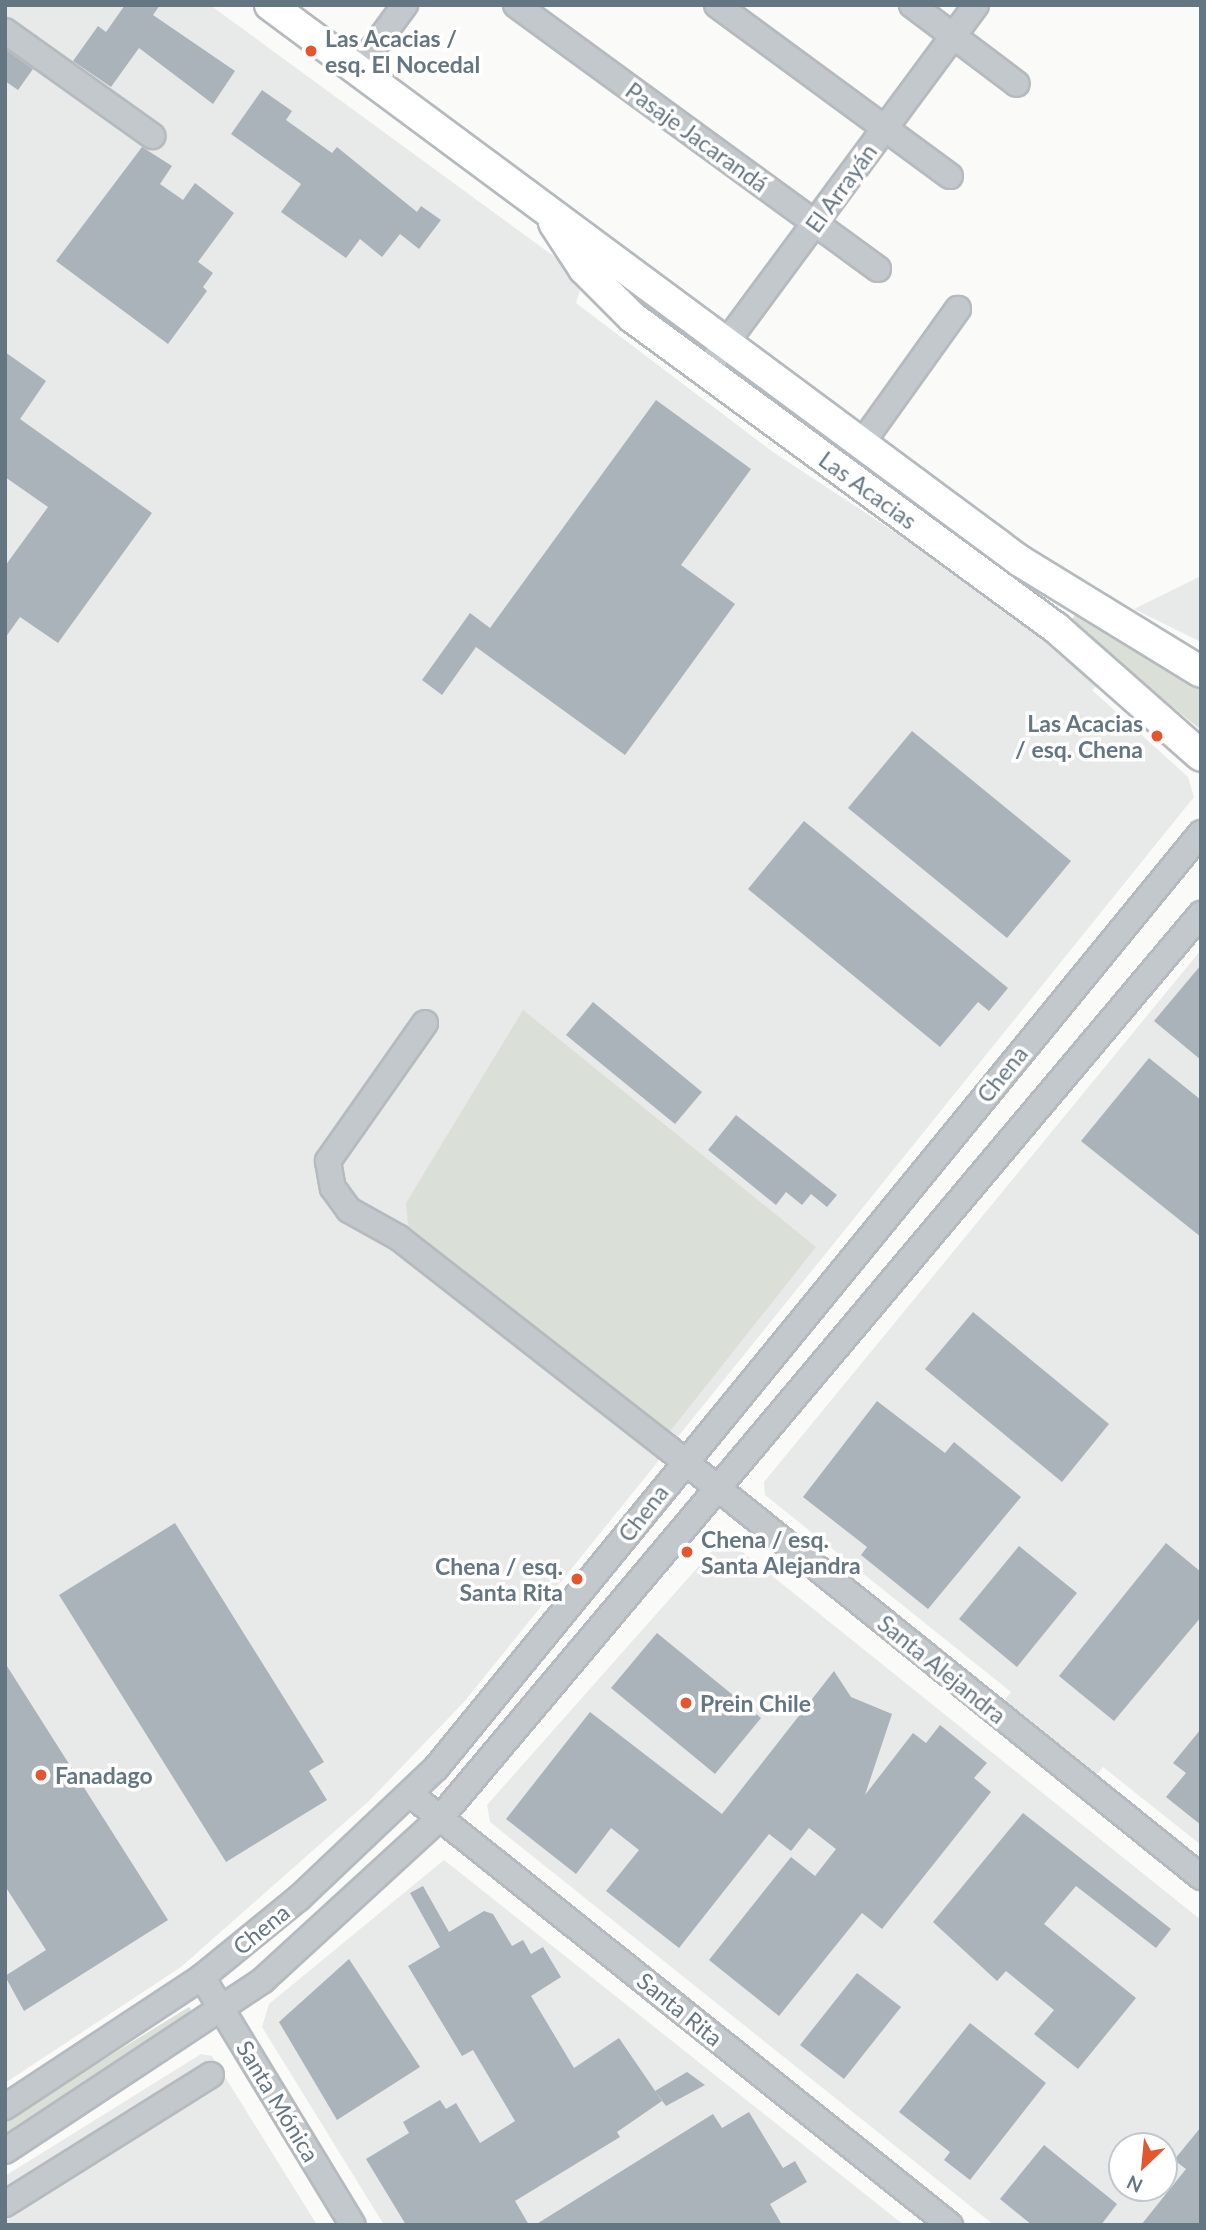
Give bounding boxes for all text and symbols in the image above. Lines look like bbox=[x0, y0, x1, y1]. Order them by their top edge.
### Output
place label: Las Acacias / esq. El Nocedal bbox=[325, 24, 480, 78]
marker: Las Acacias / esq. El Nocedal bbox=[303, 43, 319, 59]
street label: Pasaje Jacarandá bbox=[620, 76, 774, 198]
street label: El Arrayán bbox=[799, 138, 883, 238]
street label: Las Acacias bbox=[814, 445, 922, 535]
place label: Las Acacias / esq. Chena bbox=[1015, 709, 1143, 763]
marker: Las Acacias / esq. Chena bbox=[1149, 728, 1165, 744]
street label: Chena bbox=[971, 1040, 1033, 1108]
street label: Chena bbox=[612, 1479, 674, 1547]
place label: Chena / esq. Santa Alejandra bbox=[701, 1525, 861, 1579]
marker: Chena / esq. Santa Alejandra bbox=[679, 1544, 695, 1560]
place label: Chena / esq. Santa Rita bbox=[435, 1552, 563, 1606]
marker: Chena / esq. Santa Rita bbox=[569, 1571, 585, 1587]
street label: Santa Alejandra bbox=[872, 1609, 1012, 1729]
place label: Prein Chile bbox=[700, 1689, 811, 1717]
marker: Prein Chile bbox=[678, 1695, 694, 1711]
place label: Fanadago bbox=[55, 1761, 153, 1789]
marker: Fanadago bbox=[33, 1767, 49, 1783]
street label: Chena bbox=[227, 1898, 295, 1960]
street label: Santa Rita bbox=[632, 1966, 728, 2052]
street label: Santa Mónica bbox=[231, 2035, 325, 2167]
north arrow bbox=[1108, 2132, 1178, 2202]
text: N bbox=[1123, 2171, 1146, 2198]

